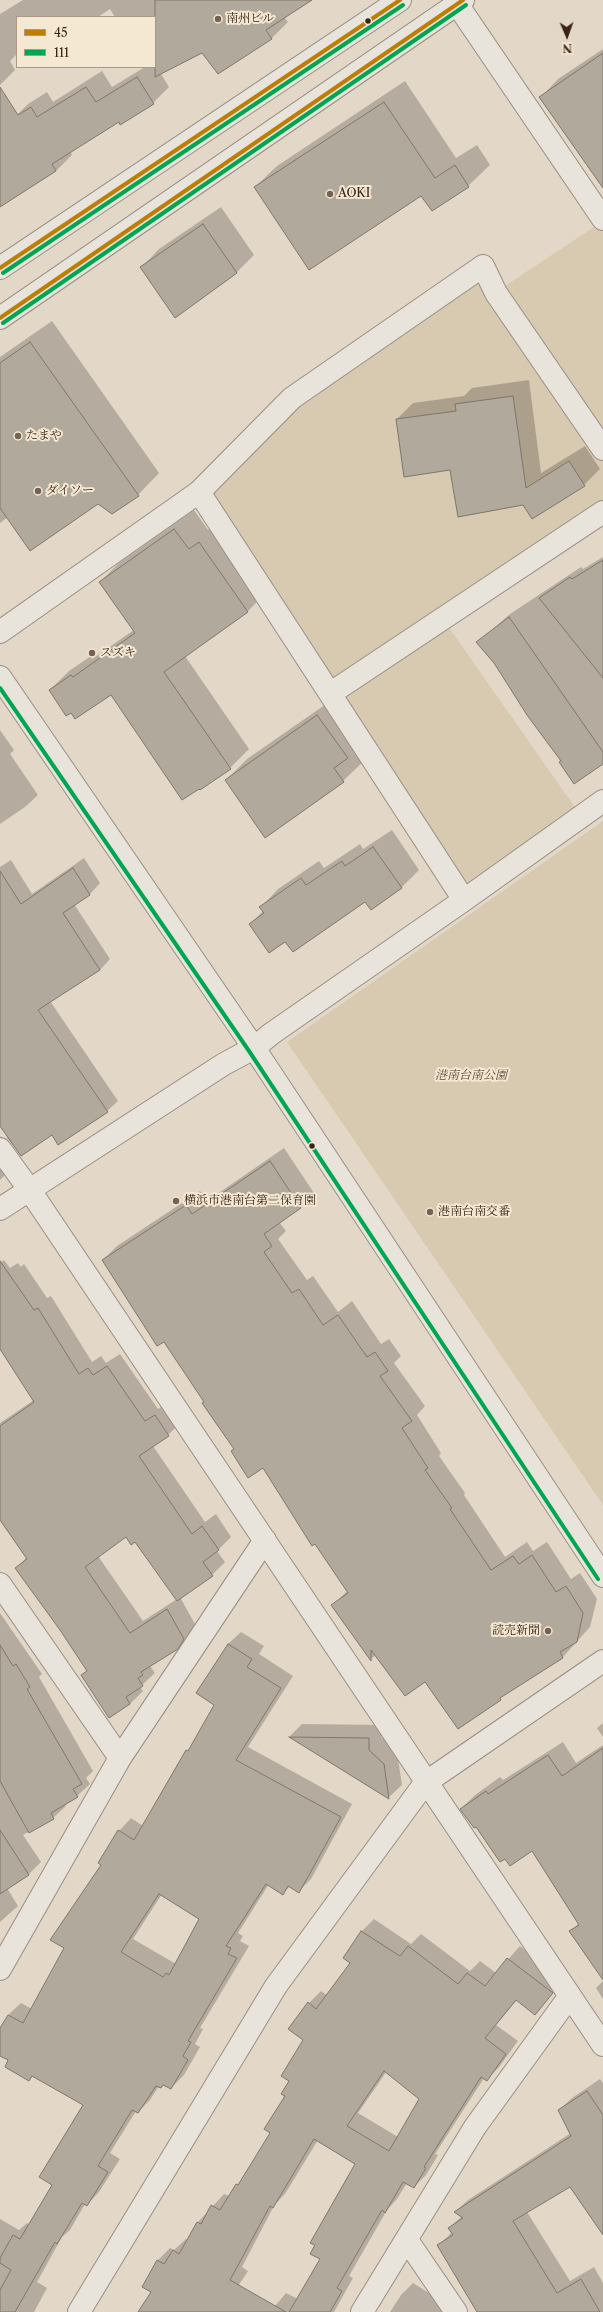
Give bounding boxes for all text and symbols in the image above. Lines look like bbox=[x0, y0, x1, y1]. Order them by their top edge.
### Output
place label: 南州ビル bbox=[226, 12, 274, 26]
marker: 南州ビル bbox=[213, 14, 223, 24]
legend bbox=[16, 16, 156, 68]
unlabelled marker bbox=[363, 16, 373, 26]
north arrow bbox=[547, 16, 587, 56]
text: 45 bbox=[54, 25, 67, 40]
text: N bbox=[562, 41, 572, 55]
text: 111 bbox=[54, 45, 69, 60]
place label: AOKI bbox=[338, 187, 370, 201]
marker: AOKI bbox=[325, 189, 335, 199]
place label: たまや bbox=[26, 429, 62, 443]
marker: たまや bbox=[13, 431, 23, 441]
place label: ダイソー bbox=[46, 484, 94, 498]
marker: ダイソー bbox=[33, 486, 43, 496]
place label: スズキ bbox=[100, 646, 136, 660]
marker: スズキ bbox=[87, 648, 97, 658]
park label: 港南台南公園 bbox=[435, 1069, 507, 1083]
unlabelled marker bbox=[307, 1141, 317, 1151]
place label: 横浜市港南台第二保育園 bbox=[184, 1194, 316, 1208]
marker: 横浜市港南台第二保育園 bbox=[171, 1196, 181, 1206]
place label: 港南台南交番 bbox=[438, 1205, 510, 1219]
marker: 港南台南交番 bbox=[425, 1207, 435, 1217]
place label: 読売新聞 bbox=[492, 1624, 540, 1638]
marker: 読売新聞 bbox=[543, 1626, 553, 1636]

